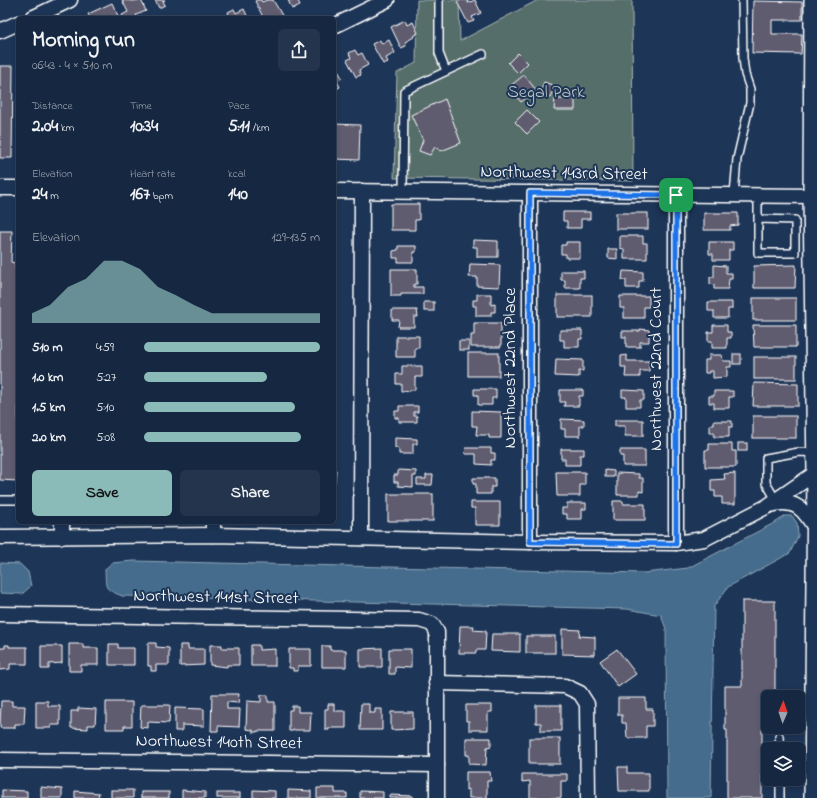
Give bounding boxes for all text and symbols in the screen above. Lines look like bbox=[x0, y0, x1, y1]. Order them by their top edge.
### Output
text: Morning run bbox=[32, 25, 135, 57]
button: share bbox=[278, 29, 320, 71]
text: 06:43 · 4 × 510 m bbox=[32, 56, 112, 75]
park label: Segal Park bbox=[507, 80, 585, 107]
text: Distance bbox=[32, 98, 73, 114]
text: Time bbox=[130, 98, 152, 114]
text: Pace bbox=[228, 98, 249, 114]
text: 2.04 bbox=[32, 114, 58, 139]
text: 10:34 bbox=[130, 114, 158, 139]
text: 5:11 bbox=[228, 114, 250, 139]
text: km bbox=[58, 120, 74, 136]
text: /km bbox=[250, 120, 270, 136]
street label: Northwest 143rd Street bbox=[480, 160, 648, 188]
text: Elevation bbox=[32, 166, 72, 182]
text: Heart rate bbox=[130, 166, 175, 182]
text: kcal bbox=[228, 166, 246, 182]
pin bbox=[659, 178, 693, 212]
text: 24 bbox=[32, 182, 47, 207]
text: 167 bbox=[130, 182, 150, 207]
text: 140 bbox=[228, 182, 248, 207]
icon: arrive bbox=[665, 184, 687, 206]
text: m bbox=[47, 188, 59, 204]
text: bpm bbox=[150, 188, 173, 204]
text: Elevation bbox=[32, 228, 80, 247]
text: 129–135 m bbox=[271, 228, 320, 247]
street label: Northwest 22nd Place bbox=[498, 287, 524, 448]
street label: Northwest 22nd Court bbox=[644, 287, 670, 451]
text: 510 m bbox=[32, 338, 63, 357]
text: 4:59 bbox=[96, 338, 114, 357]
text: 1.0 km bbox=[32, 368, 63, 387]
text: 5:27 bbox=[96, 368, 116, 387]
text: 1.5 km bbox=[32, 398, 65, 417]
text: 5:10 bbox=[96, 398, 114, 417]
text: 2.0 km bbox=[32, 428, 66, 447]
text: 5:08 bbox=[96, 428, 115, 447]
button: Save bbox=[32, 470, 172, 516]
button: Share bbox=[180, 470, 320, 516]
street label: Northwest 141st Street bbox=[133, 584, 299, 612]
north arrow bbox=[761, 690, 805, 734]
map controls bbox=[761, 690, 805, 786]
street label: Northwest 140th Street bbox=[135, 729, 303, 757]
button: layers bbox=[761, 742, 805, 786]

